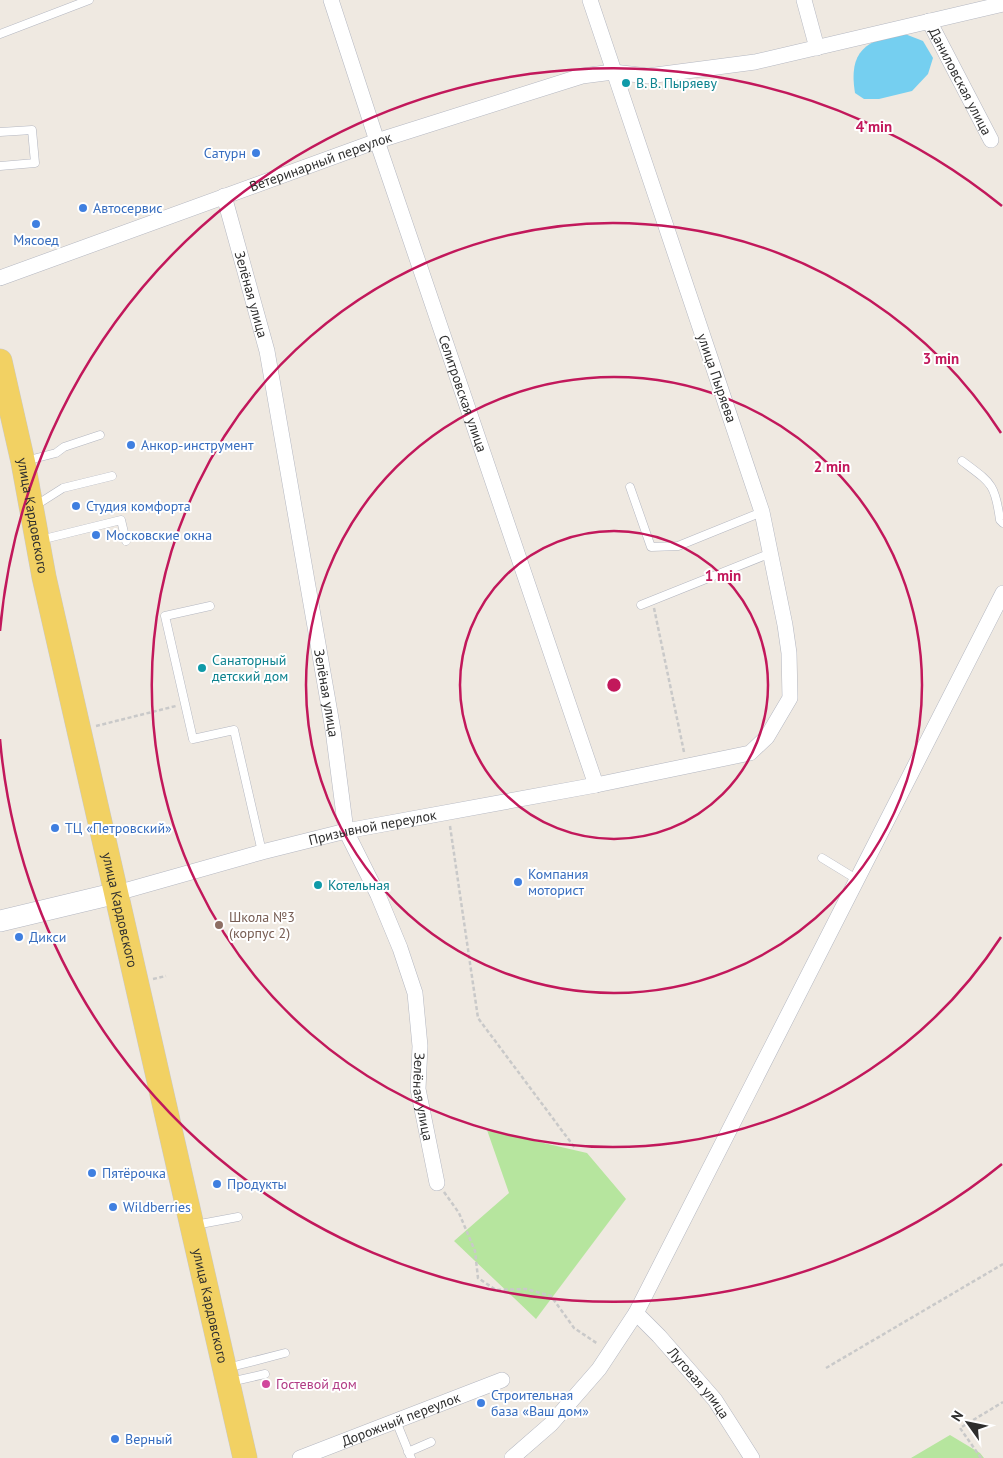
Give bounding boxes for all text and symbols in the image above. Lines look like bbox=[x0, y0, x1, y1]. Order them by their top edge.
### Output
street label: Даниловская улица bbox=[925, 24, 996, 138]
place label: В. В. Пыряеву bbox=[636, 74, 717, 92]
marker: В. В. Пыряеву bbox=[620, 77, 632, 89]
text: 4 min bbox=[856, 117, 892, 136]
street label: Ветеринарный переулок bbox=[247, 128, 394, 196]
place label: Сатурн bbox=[204, 144, 246, 162]
marker: Сатурн bbox=[250, 147, 262, 159]
place label: Автосервис bbox=[93, 199, 163, 217]
marker: Автосервис bbox=[77, 202, 89, 214]
marker: Мясоед bbox=[30, 218, 42, 230]
place label: Мясоед bbox=[13, 231, 59, 249]
street label: Зелёная улица bbox=[231, 249, 272, 340]
street label: улица Пыряева bbox=[693, 331, 741, 425]
street label: Селитровская улица bbox=[435, 332, 491, 455]
text: 3 min bbox=[923, 349, 959, 368]
place label: Анкор-инструмент bbox=[141, 436, 254, 454]
marker: Анкор-инструмент bbox=[125, 439, 137, 451]
street label: улица Кардовского bbox=[13, 456, 52, 575]
text: 2 min bbox=[814, 457, 850, 476]
place label: Студия комфорта bbox=[86, 497, 191, 515]
marker: Студия комфорта bbox=[70, 500, 82, 512]
place label: Московские окна bbox=[106, 526, 212, 544]
marker: Московские окна bbox=[90, 529, 102, 541]
text: 1 min bbox=[705, 566, 741, 585]
street label: Зелёная улица bbox=[310, 648, 343, 738]
place label: Санаторный детский дом bbox=[212, 651, 288, 685]
marker: Санаторный детский дом bbox=[196, 662, 208, 674]
centre of rings bbox=[605, 676, 623, 694]
street label: Призывной переулок bbox=[307, 805, 438, 849]
place label: ТЦ «Петровский» bbox=[65, 819, 172, 837]
marker: ТЦ «Петровский» bbox=[49, 822, 61, 834]
street label: улица Кардовского bbox=[98, 851, 142, 969]
place label: Компания моторист bbox=[528, 865, 588, 899]
place label: Котельная bbox=[328, 876, 390, 894]
marker: Компания моторист bbox=[512, 876, 524, 888]
marker: Котельная bbox=[312, 879, 324, 891]
place label: Школа №3 (корпус 2) bbox=[229, 908, 295, 942]
marker: Школа №3 (корпус 2) bbox=[213, 919, 225, 931]
place label: Дикси bbox=[29, 928, 67, 946]
marker: Дикси bbox=[13, 931, 25, 943]
street label: Зелёная улица bbox=[409, 1052, 437, 1142]
place label: Пятёрочка bbox=[102, 1164, 166, 1182]
marker: Пятёрочка bbox=[86, 1167, 98, 1179]
place label: Продукты bbox=[227, 1175, 287, 1193]
marker: Продукты bbox=[211, 1178, 223, 1190]
place label: Wildberries bbox=[123, 1198, 191, 1216]
marker: Wildberries bbox=[107, 1201, 119, 1213]
street label: улица Кардовского bbox=[188, 1247, 232, 1365]
street label: Луговая улица bbox=[663, 1343, 734, 1422]
place label: Гостевой дом bbox=[276, 1375, 357, 1393]
marker: Гостевой дом bbox=[260, 1378, 272, 1390]
place label: Строительная база «Ваш дом» bbox=[491, 1386, 589, 1420]
street label: Дорожный переулок bbox=[339, 1388, 463, 1450]
marker: Строительная база «Ваш дом» bbox=[475, 1397, 487, 1409]
north arrow bbox=[943, 1398, 993, 1448]
text: N bbox=[947, 1407, 967, 1425]
place label: Верный bbox=[125, 1430, 172, 1448]
marker: Верный bbox=[109, 1433, 121, 1445]

